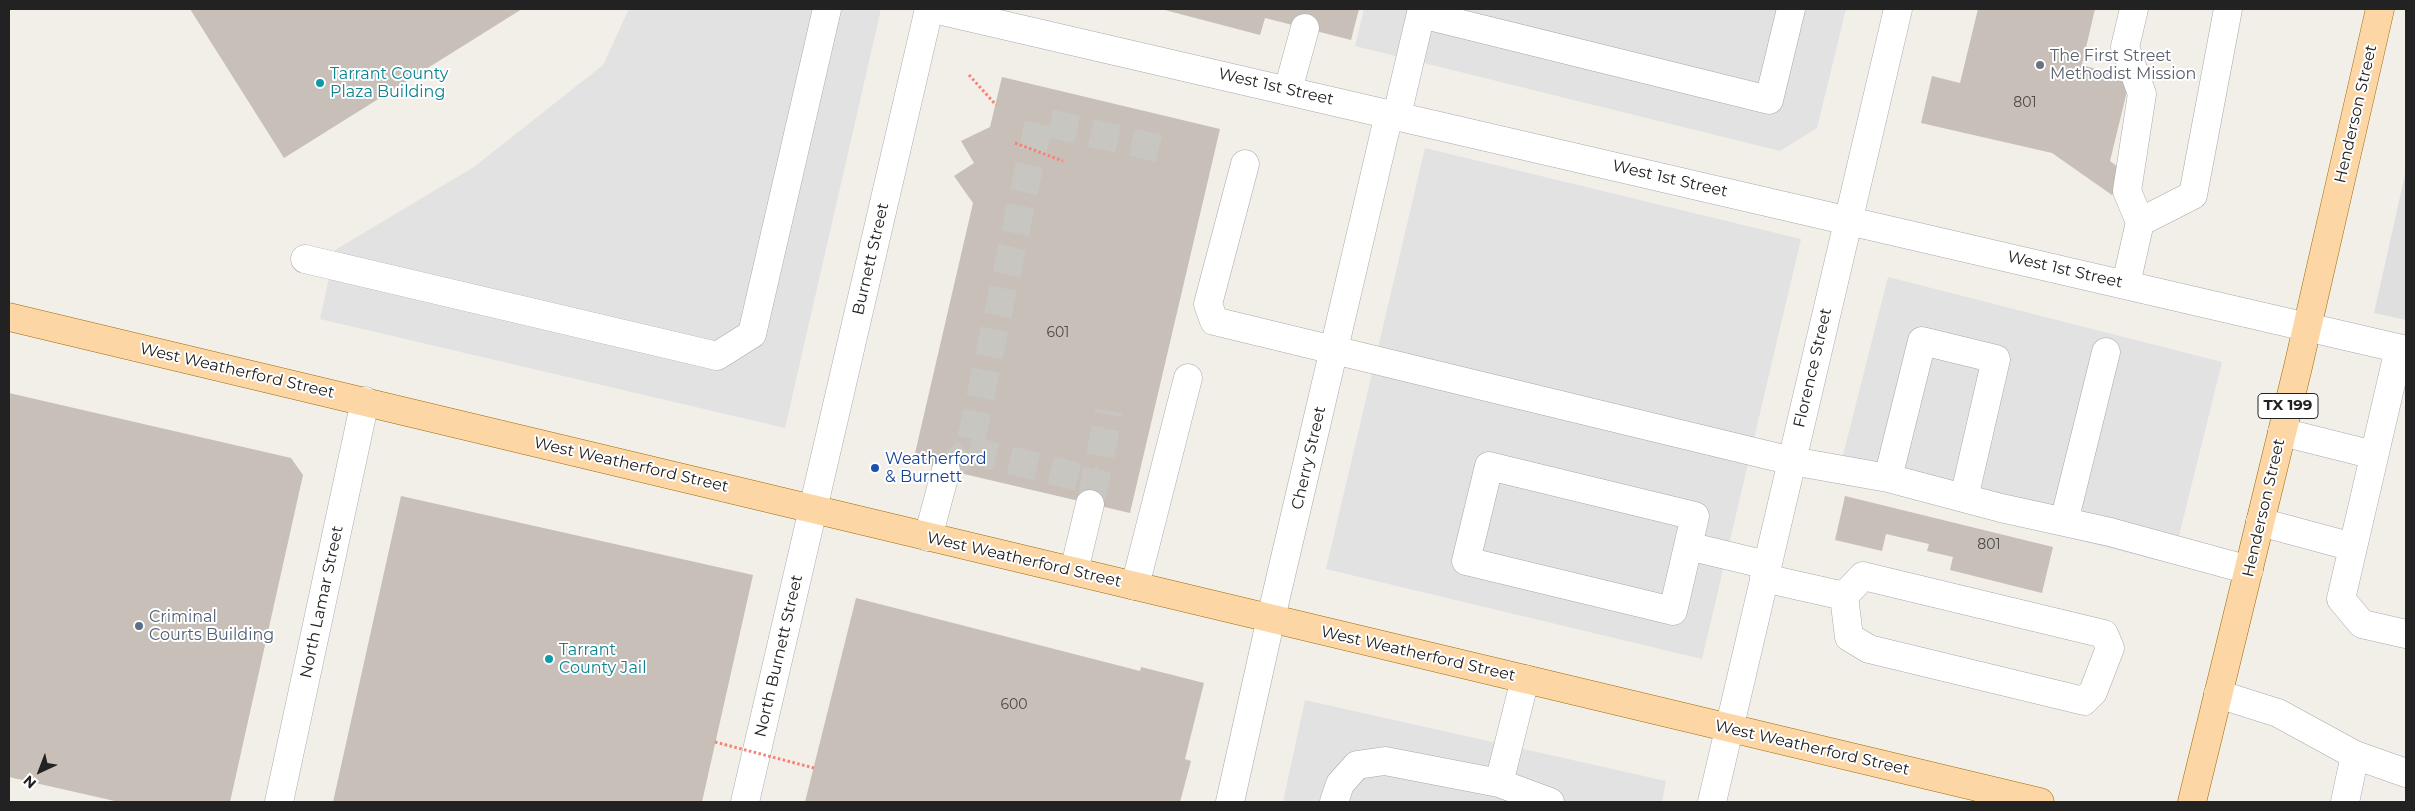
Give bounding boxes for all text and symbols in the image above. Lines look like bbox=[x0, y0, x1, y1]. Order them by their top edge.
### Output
street label: Henderson Street bbox=[2331, 43, 2381, 185]
place label: The First Street Methodist Mission bbox=[2050, 46, 2196, 84]
marker: The First Street Methodist Mission bbox=[2034, 59, 2046, 71]
place label: Tarrant County Plaza Building bbox=[330, 64, 448, 102]
street label: West 1st Street bbox=[1216, 64, 1336, 110]
marker: Tarrant County Plaza Building bbox=[314, 77, 326, 89]
house number: 801 bbox=[2013, 95, 2037, 111]
street label: West 1st Street bbox=[1610, 156, 1730, 202]
street label: Burnett Street bbox=[849, 201, 893, 317]
street label: West 1st Street bbox=[2005, 247, 2125, 293]
street label: Florence Street bbox=[1790, 306, 1836, 430]
house number: 601 bbox=[1047, 325, 1069, 341]
street label: West Weatherford Street bbox=[138, 339, 336, 403]
road number: TX 199 bbox=[2258, 394, 2318, 418]
street label: Cherry Street bbox=[1288, 404, 1330, 512]
street label: West Weatherford Street bbox=[532, 433, 730, 497]
street label: Henderson Street bbox=[2239, 437, 2289, 579]
place label: Weatherford & Burnett bbox=[885, 449, 987, 487]
marker: Weatherford & Burnett bbox=[869, 462, 881, 474]
street label: North Lamar Street bbox=[296, 524, 348, 680]
street label: West Weatherford Street bbox=[925, 528, 1123, 592]
house number: 801 bbox=[1977, 537, 2001, 553]
street label: North Burnett Street bbox=[751, 573, 807, 739]
place label: Criminal Courts Building bbox=[149, 607, 274, 645]
marker: Criminal Courts Building bbox=[133, 620, 145, 632]
street label: West Weatherford Street bbox=[1319, 622, 1517, 686]
place label: Tarrant County Jail bbox=[559, 640, 646, 678]
marker: Tarrant County Jail bbox=[543, 653, 555, 665]
house number: 600 bbox=[1000, 697, 1028, 713]
street label: West Weatherford Street bbox=[1713, 716, 1911, 780]
north arrow bbox=[15, 746, 65, 796]
text: N bbox=[19, 772, 40, 792]

